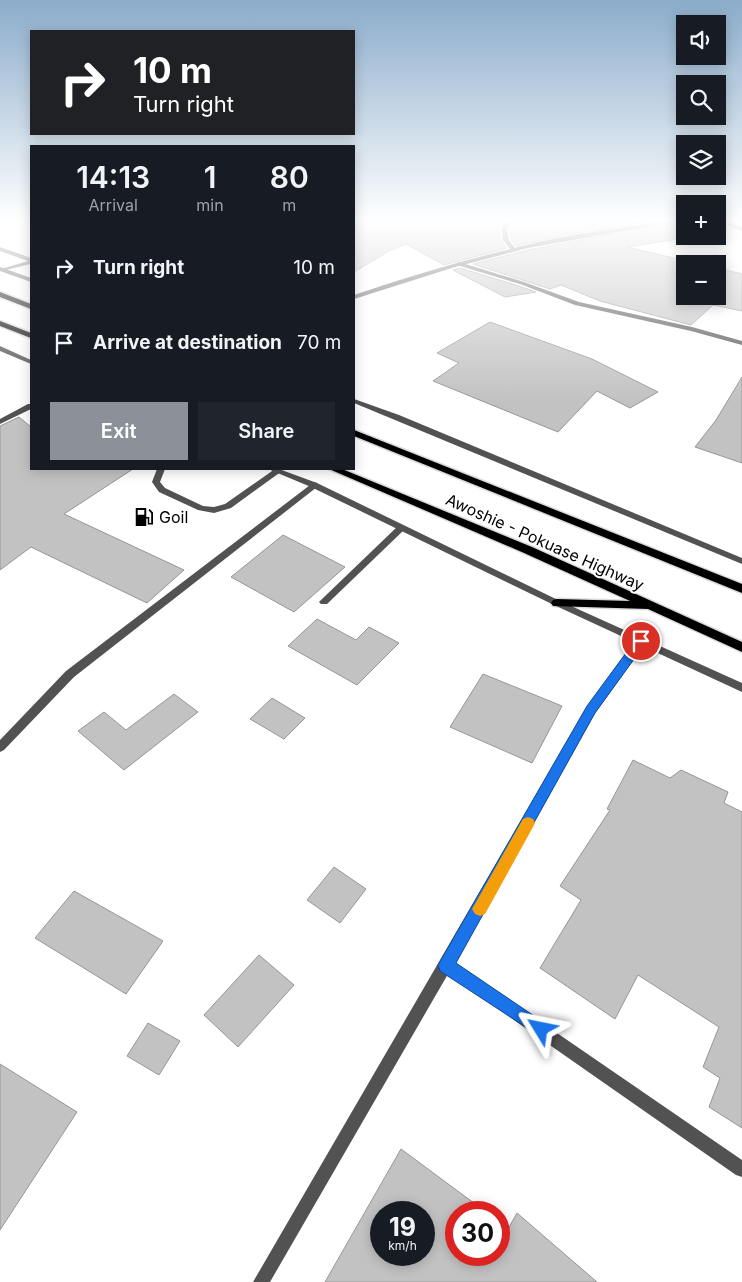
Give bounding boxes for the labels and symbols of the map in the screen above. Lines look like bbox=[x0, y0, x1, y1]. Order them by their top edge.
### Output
street label: Awoshie - Pokuase Highway bbox=[443, 489, 647, 595]
fuel station icon: Goil bbox=[133, 506, 155, 528]
place label: Goil bbox=[159, 507, 188, 527]
pin bbox=[620, 620, 662, 662]
position arrow bbox=[514, 1002, 566, 1054]
speed limit sign: 30 bbox=[445, 1201, 510, 1266]

